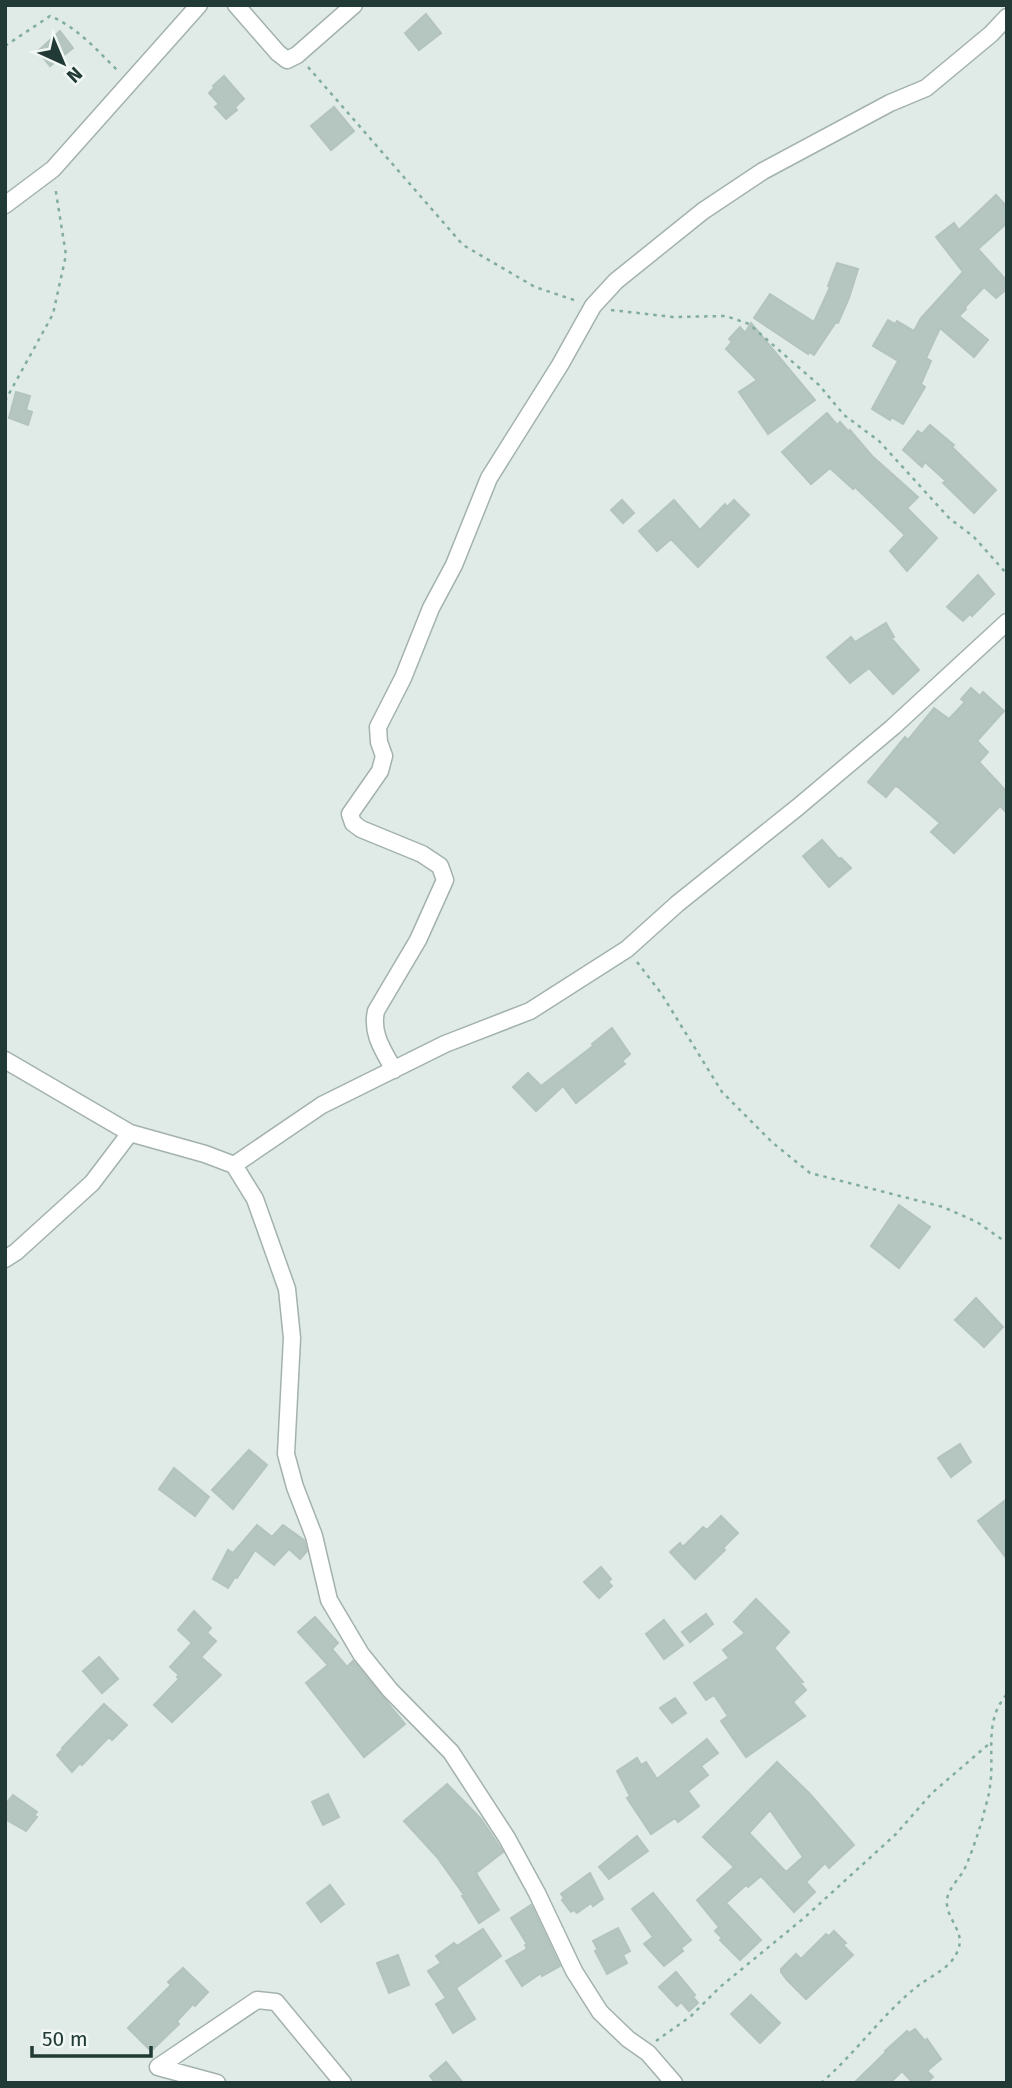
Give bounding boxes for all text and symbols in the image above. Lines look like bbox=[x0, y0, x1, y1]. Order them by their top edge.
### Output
north arrow bbox=[28, 28, 98, 98]
text: N bbox=[62, 62, 87, 88]
scale bar bbox=[32, 2014, 150, 2058]
text: 50 m bbox=[42, 2026, 88, 2052]

